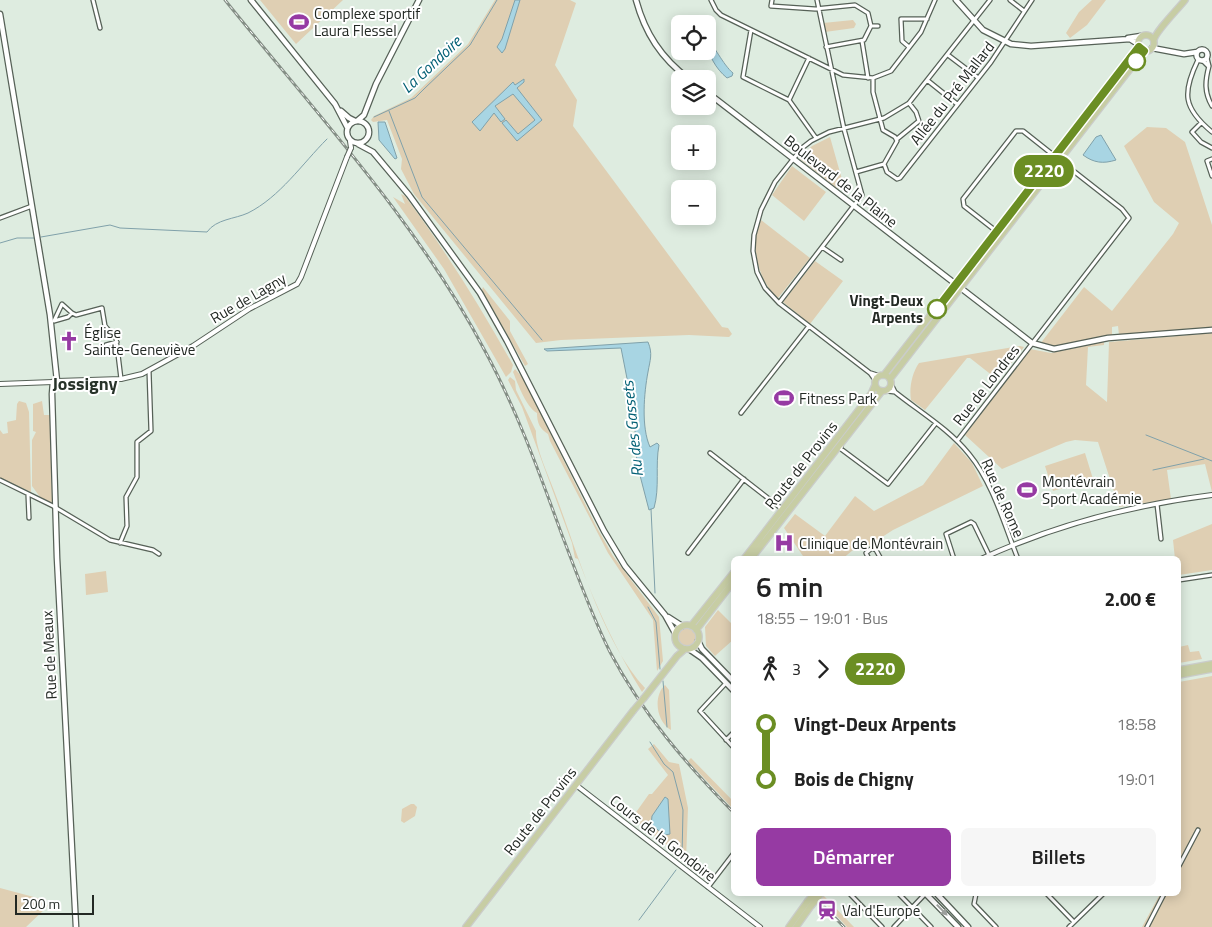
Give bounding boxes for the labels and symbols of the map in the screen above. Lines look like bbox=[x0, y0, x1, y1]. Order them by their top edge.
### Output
place label: Complexe sportif Laura Flessel bbox=[314, 2, 420, 42]
sports icon: Complexe sportif Laura Flessel bbox=[288, 11, 310, 33]
water label: La Gondoire bbox=[395, 29, 468, 98]
street label: Allée du Pré Mallard bbox=[904, 36, 1000, 150]
unlabelled marker bbox=[1126, 51, 1146, 71]
street label: Boulevard de la Plaine bbox=[779, 129, 903, 233]
line badge: 2220 bbox=[1009, 155, 1079, 187]
street label: Rue de Lagny bbox=[206, 267, 290, 329]
place label: Vingt-Deux Arpents bbox=[850, 289, 923, 329]
marker: Vingt-Deux Arpents bbox=[927, 299, 947, 319]
place label: Église Sainte-Geneviève bbox=[84, 321, 195, 361]
church icon: Église Sainte-Geneviève bbox=[58, 330, 80, 352]
street label: Rue de Londres bbox=[947, 340, 1025, 430]
district label: Jossigny bbox=[52, 370, 118, 397]
water label: Ru des Gassets bbox=[615, 379, 649, 478]
sports icon: Fitness Park bbox=[773, 387, 795, 409]
place label: Fitness Park bbox=[799, 387, 877, 410]
street label: Route de Provins bbox=[759, 416, 843, 514]
street label: Rue de Rome bbox=[975, 455, 1031, 541]
place label: Montévrain Sport Académie bbox=[1042, 470, 1142, 510]
sports icon: Montévrain Sport Académie bbox=[1016, 479, 1038, 501]
hospital icon: Clinique de Montévrain bbox=[773, 532, 795, 554]
place label: Clinique de Montévrain bbox=[799, 532, 943, 555]
street label: Rue de Meaux bbox=[35, 610, 63, 700]
street label: Route de Provins bbox=[498, 762, 582, 860]
street label: Cours de la Gondoire bbox=[605, 789, 721, 887]
scale bar bbox=[15, 892, 94, 915]
station icon: Val d'Europe bbox=[816, 899, 838, 921]
place label: Val d'Europe bbox=[842, 899, 920, 922]
one-way arrow bbox=[936, 904, 948, 916]

